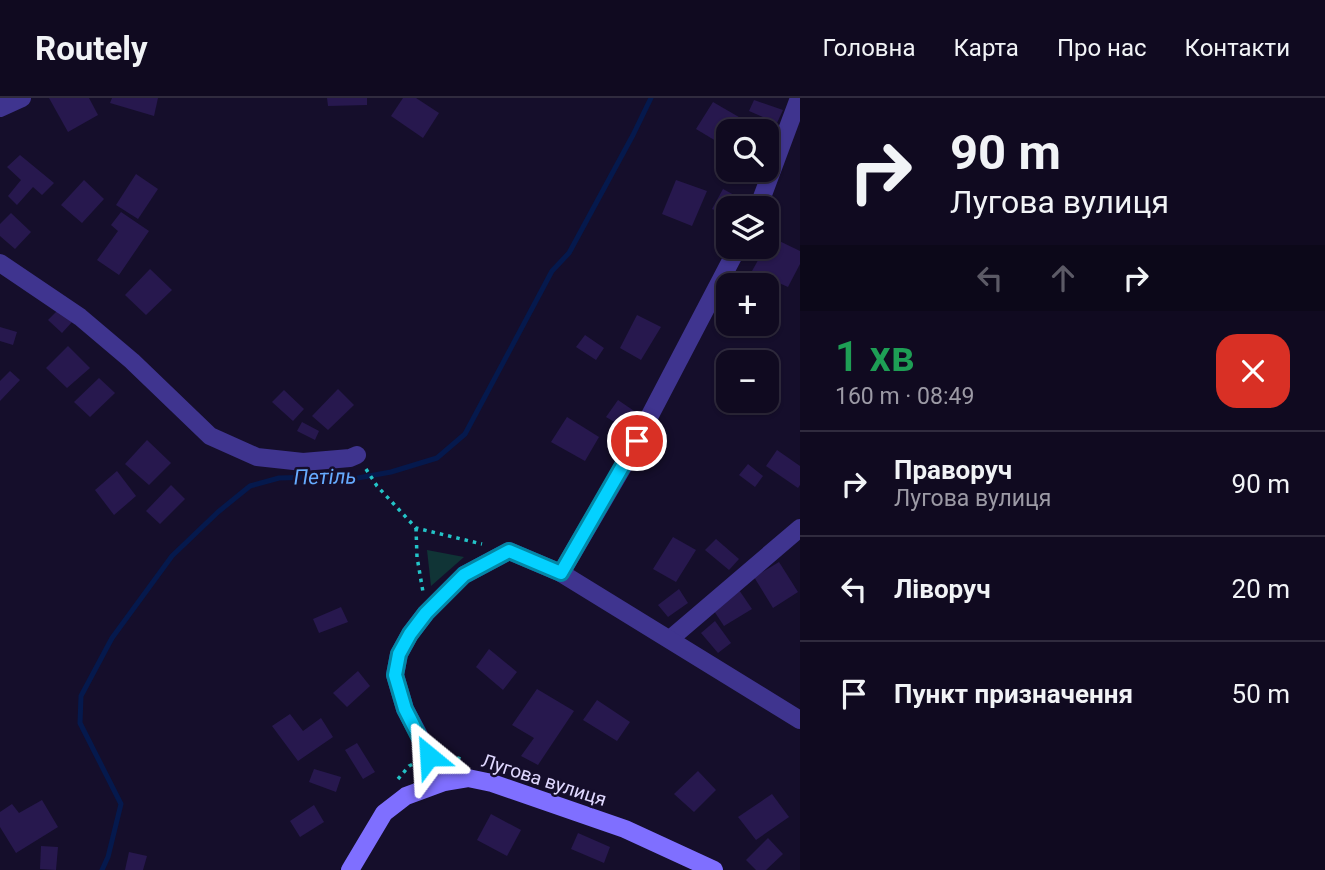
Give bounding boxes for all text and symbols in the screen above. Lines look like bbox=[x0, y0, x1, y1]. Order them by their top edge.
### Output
text: Routely bbox=[35, 29, 148, 68]
text: Головна bbox=[823, 34, 915, 62]
text: Карта bbox=[953, 34, 1019, 62]
text: Про нас bbox=[1057, 34, 1147, 62]
text: Контакти bbox=[1185, 34, 1290, 62]
map controls bbox=[716, 119, 779, 413]
button: search bbox=[716, 119, 779, 182]
text: 90 m bbox=[950, 124, 1061, 181]
icon: right bbox=[835, 126, 926, 217]
text: Лугова вулиця bbox=[950, 183, 1169, 221]
button: layers bbox=[716, 196, 779, 259]
icon: left bbox=[971, 259, 1009, 297]
icon: ahead bbox=[1044, 259, 1082, 297]
icon: right bbox=[1117, 259, 1155, 297]
button: + bbox=[716, 273, 779, 336]
text: 1 хв bbox=[835, 332, 914, 381]
button: close bbox=[1216, 334, 1290, 408]
button: − bbox=[716, 350, 779, 413]
text: 160 m · 08:49 bbox=[835, 383, 974, 410]
pin bbox=[607, 411, 667, 471]
icon: arrive bbox=[618, 422, 656, 460]
text: Праворуч bbox=[894, 455, 1012, 485]
water label: Петіль bbox=[293, 464, 357, 490]
icon: right bbox=[835, 465, 873, 503]
text: 90 m bbox=[1232, 469, 1290, 499]
text: Лугова вулиця bbox=[894, 485, 1052, 512]
icon: left bbox=[835, 570, 873, 608]
text: Ліворуч bbox=[894, 574, 991, 604]
text: 20 m bbox=[1232, 574, 1290, 604]
icon: arrive bbox=[835, 675, 873, 713]
text: Пункт призначення bbox=[894, 679, 1133, 709]
text: 50 m bbox=[1232, 679, 1290, 709]
position arrow bbox=[392, 719, 466, 793]
street label: Лугова вулиця bbox=[479, 749, 609, 811]

